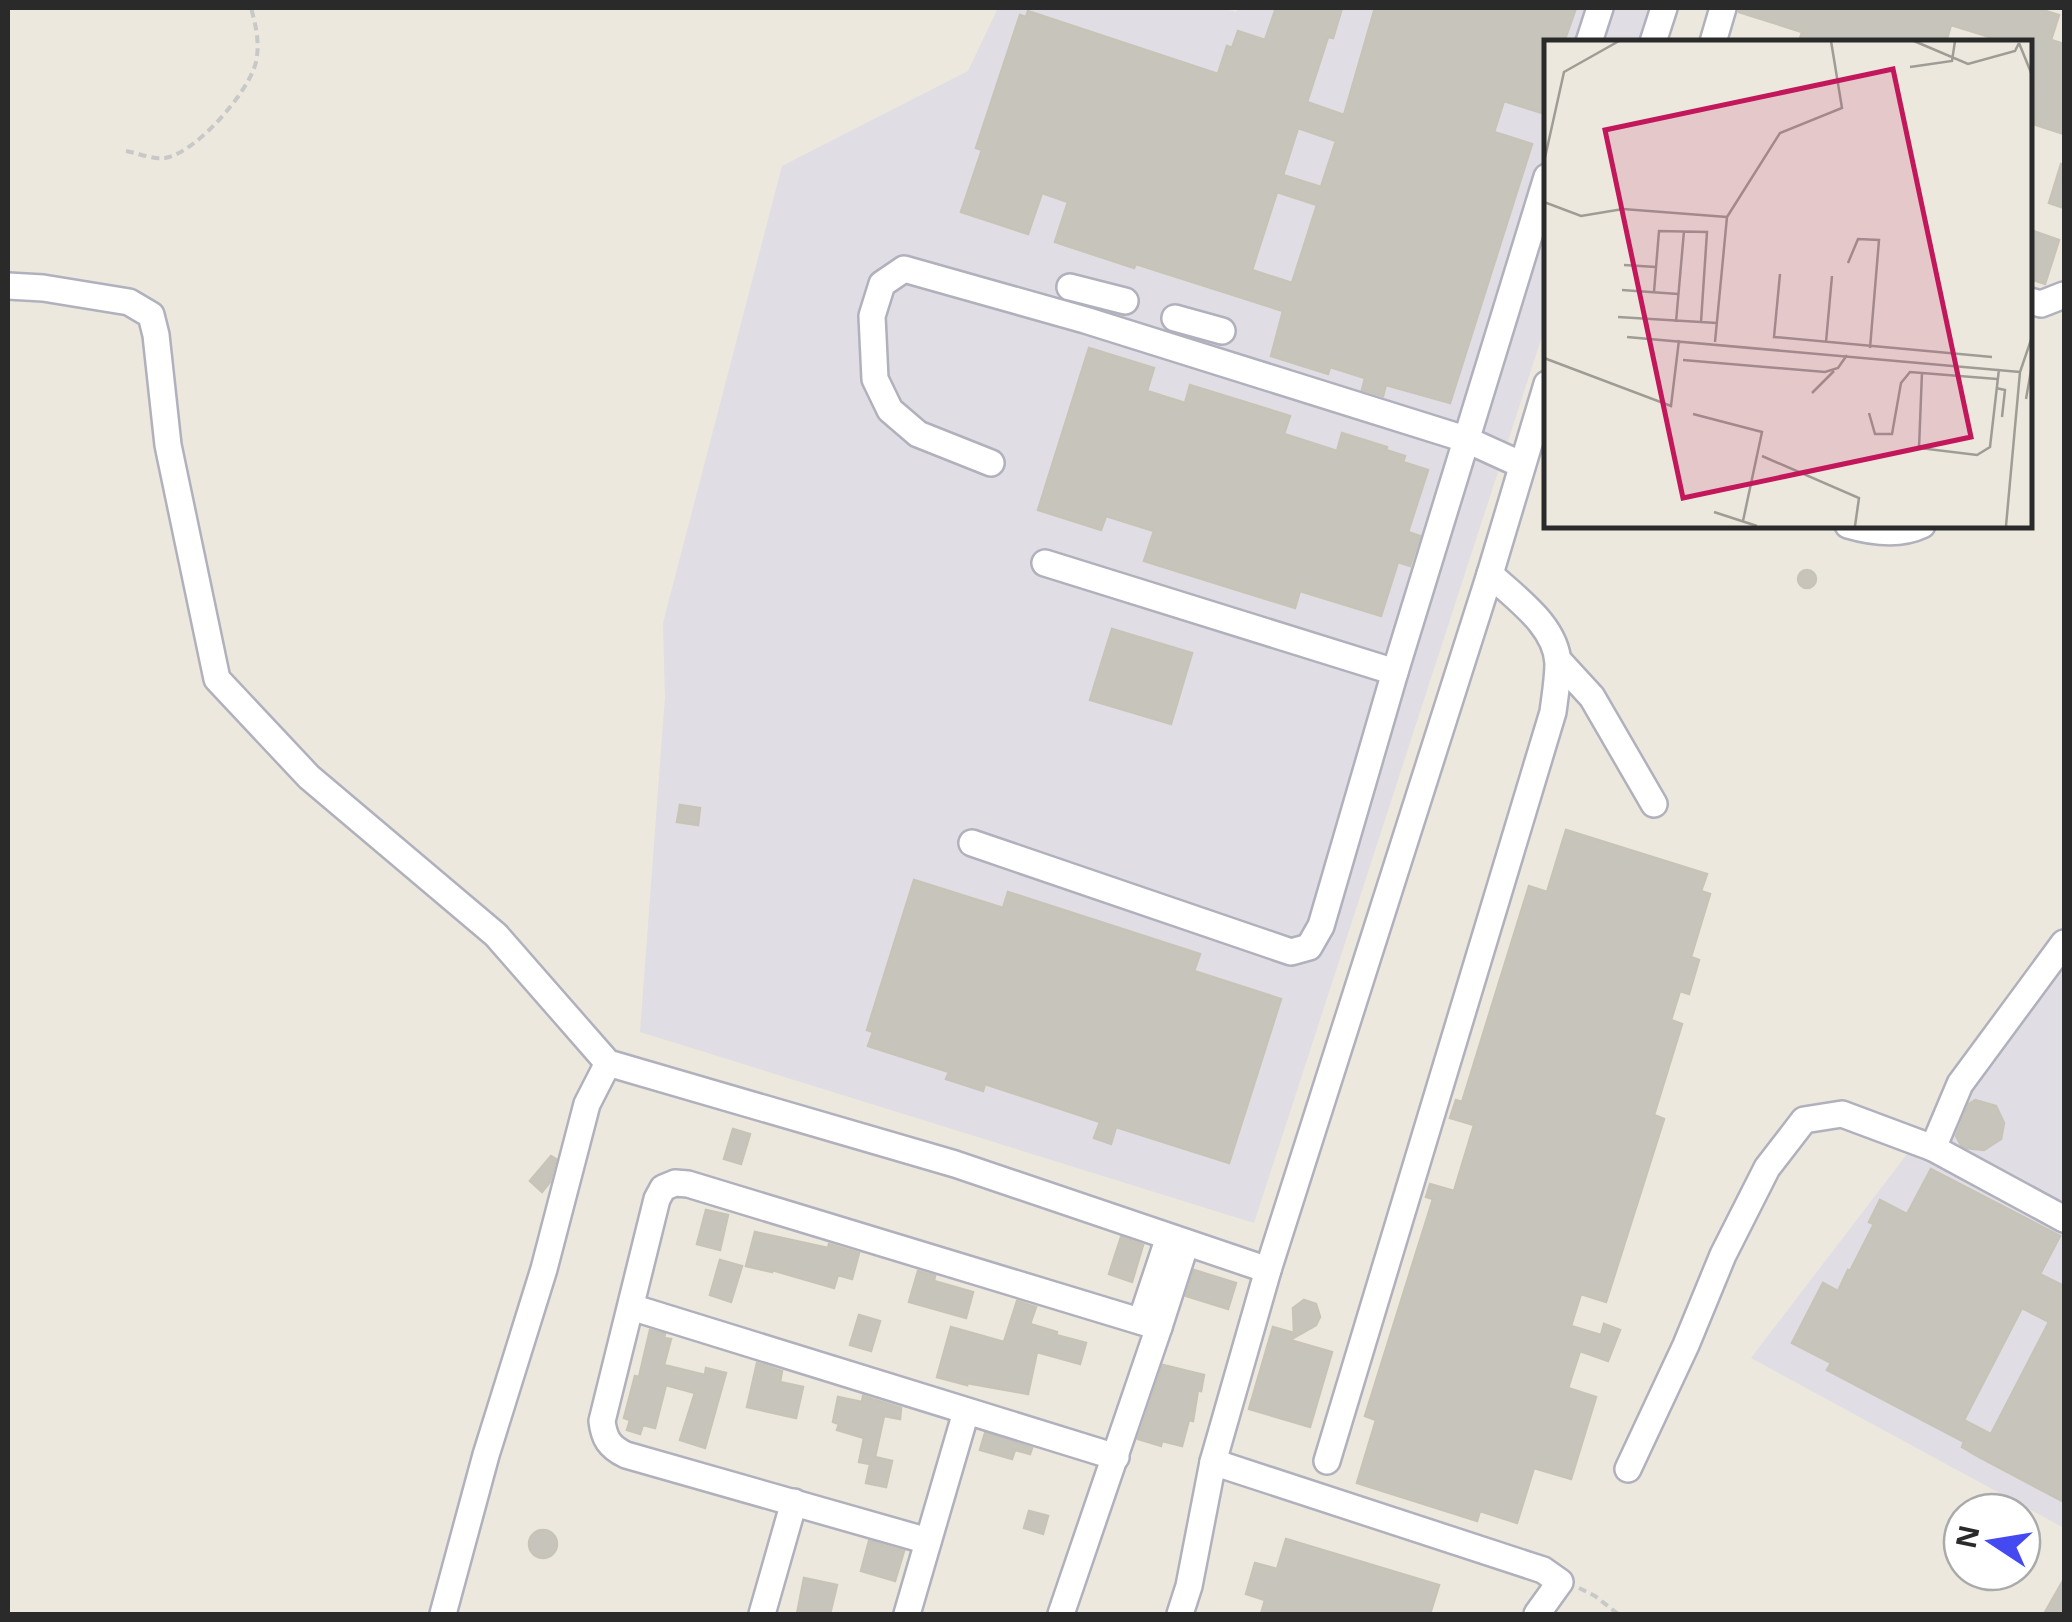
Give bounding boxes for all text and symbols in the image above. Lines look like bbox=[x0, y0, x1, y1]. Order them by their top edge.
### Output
inset map bbox=[1544, 40, 2032, 528]
north arrow bbox=[1942, 1492, 2042, 1592]
text: N bbox=[1946, 1522, 1988, 1552]

